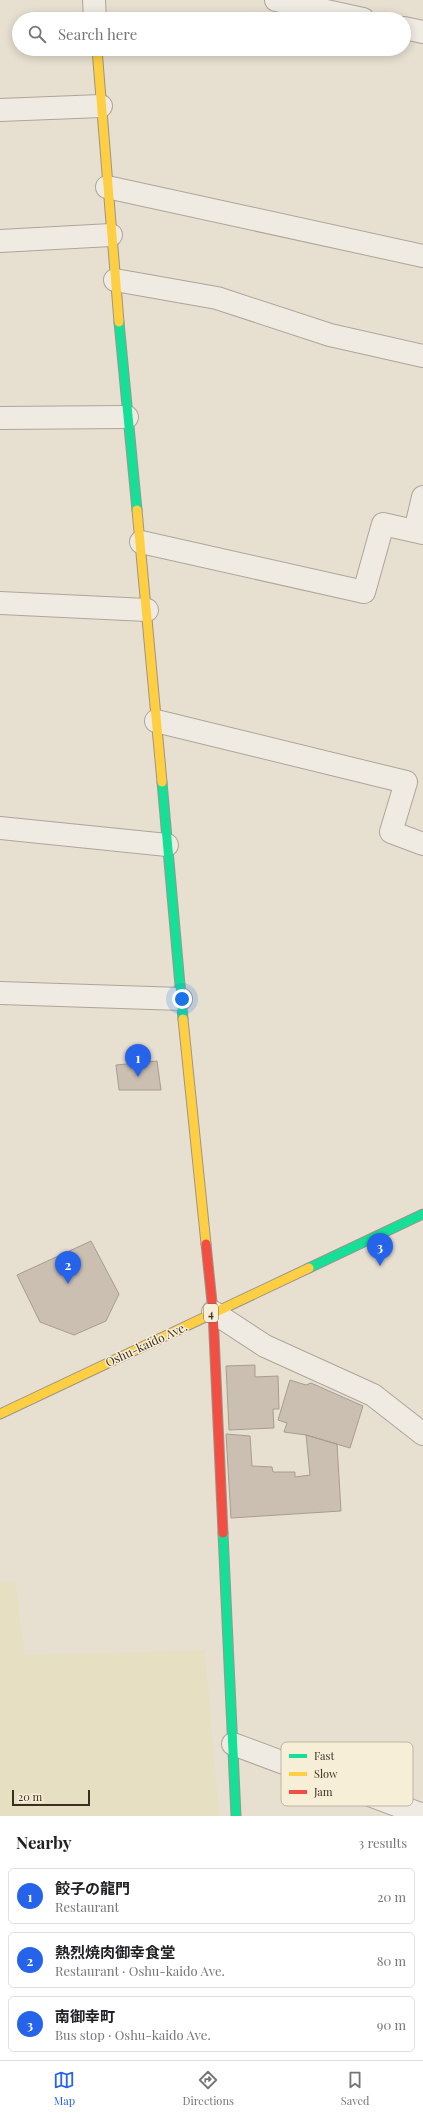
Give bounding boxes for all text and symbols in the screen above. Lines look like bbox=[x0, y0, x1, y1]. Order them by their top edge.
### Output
search box bbox=[12, 12, 411, 56]
icon: search bbox=[26, 23, 48, 45]
text: Search here bbox=[58, 24, 137, 44]
your location bbox=[172, 989, 192, 1009]
pin: 1 bbox=[125, 1044, 151, 1077]
pin: 3 bbox=[367, 1233, 393, 1266]
pin: 2 bbox=[55, 1251, 81, 1284]
road number: 4 bbox=[204, 1304, 218, 1322]
street label: Oshu-kaido Ave. bbox=[102, 1318, 190, 1370]
legend bbox=[281, 1742, 413, 1806]
text: Fast bbox=[314, 1748, 334, 1763]
text: Slow bbox=[314, 1766, 338, 1781]
text: Jam bbox=[313, 1784, 333, 1799]
scale bar bbox=[12, 1788, 90, 1807]
text: 20 m bbox=[18, 1789, 42, 1804]
text: Nearby bbox=[16, 1831, 71, 1853]
text: 3 results bbox=[358, 1834, 407, 1851]
text: 餃子の龍門 bbox=[55, 1878, 130, 1898]
text: 1 bbox=[28, 1888, 32, 1905]
text: 20 m bbox=[377, 1888, 406, 1905]
text: Restaurant bbox=[55, 1898, 119, 1915]
text: 熱烈焼肉御幸食堂 bbox=[55, 1942, 175, 1962]
text: 2 bbox=[27, 1952, 33, 1969]
text: 80 m bbox=[377, 1952, 406, 1969]
text: Restaurant · Oshu-kaido Ave. bbox=[55, 1962, 225, 1979]
text: 南御幸町 bbox=[55, 2006, 115, 2026]
text: 3 bbox=[27, 2016, 33, 2033]
text: 90 m bbox=[377, 2016, 406, 2033]
text: Bus stop · Oshu-kaido Ave. bbox=[55, 2026, 211, 2043]
tab: Map bbox=[53, 2069, 75, 2108]
tab: Directions bbox=[182, 2069, 234, 2108]
tab: Saved bbox=[341, 2069, 369, 2108]

